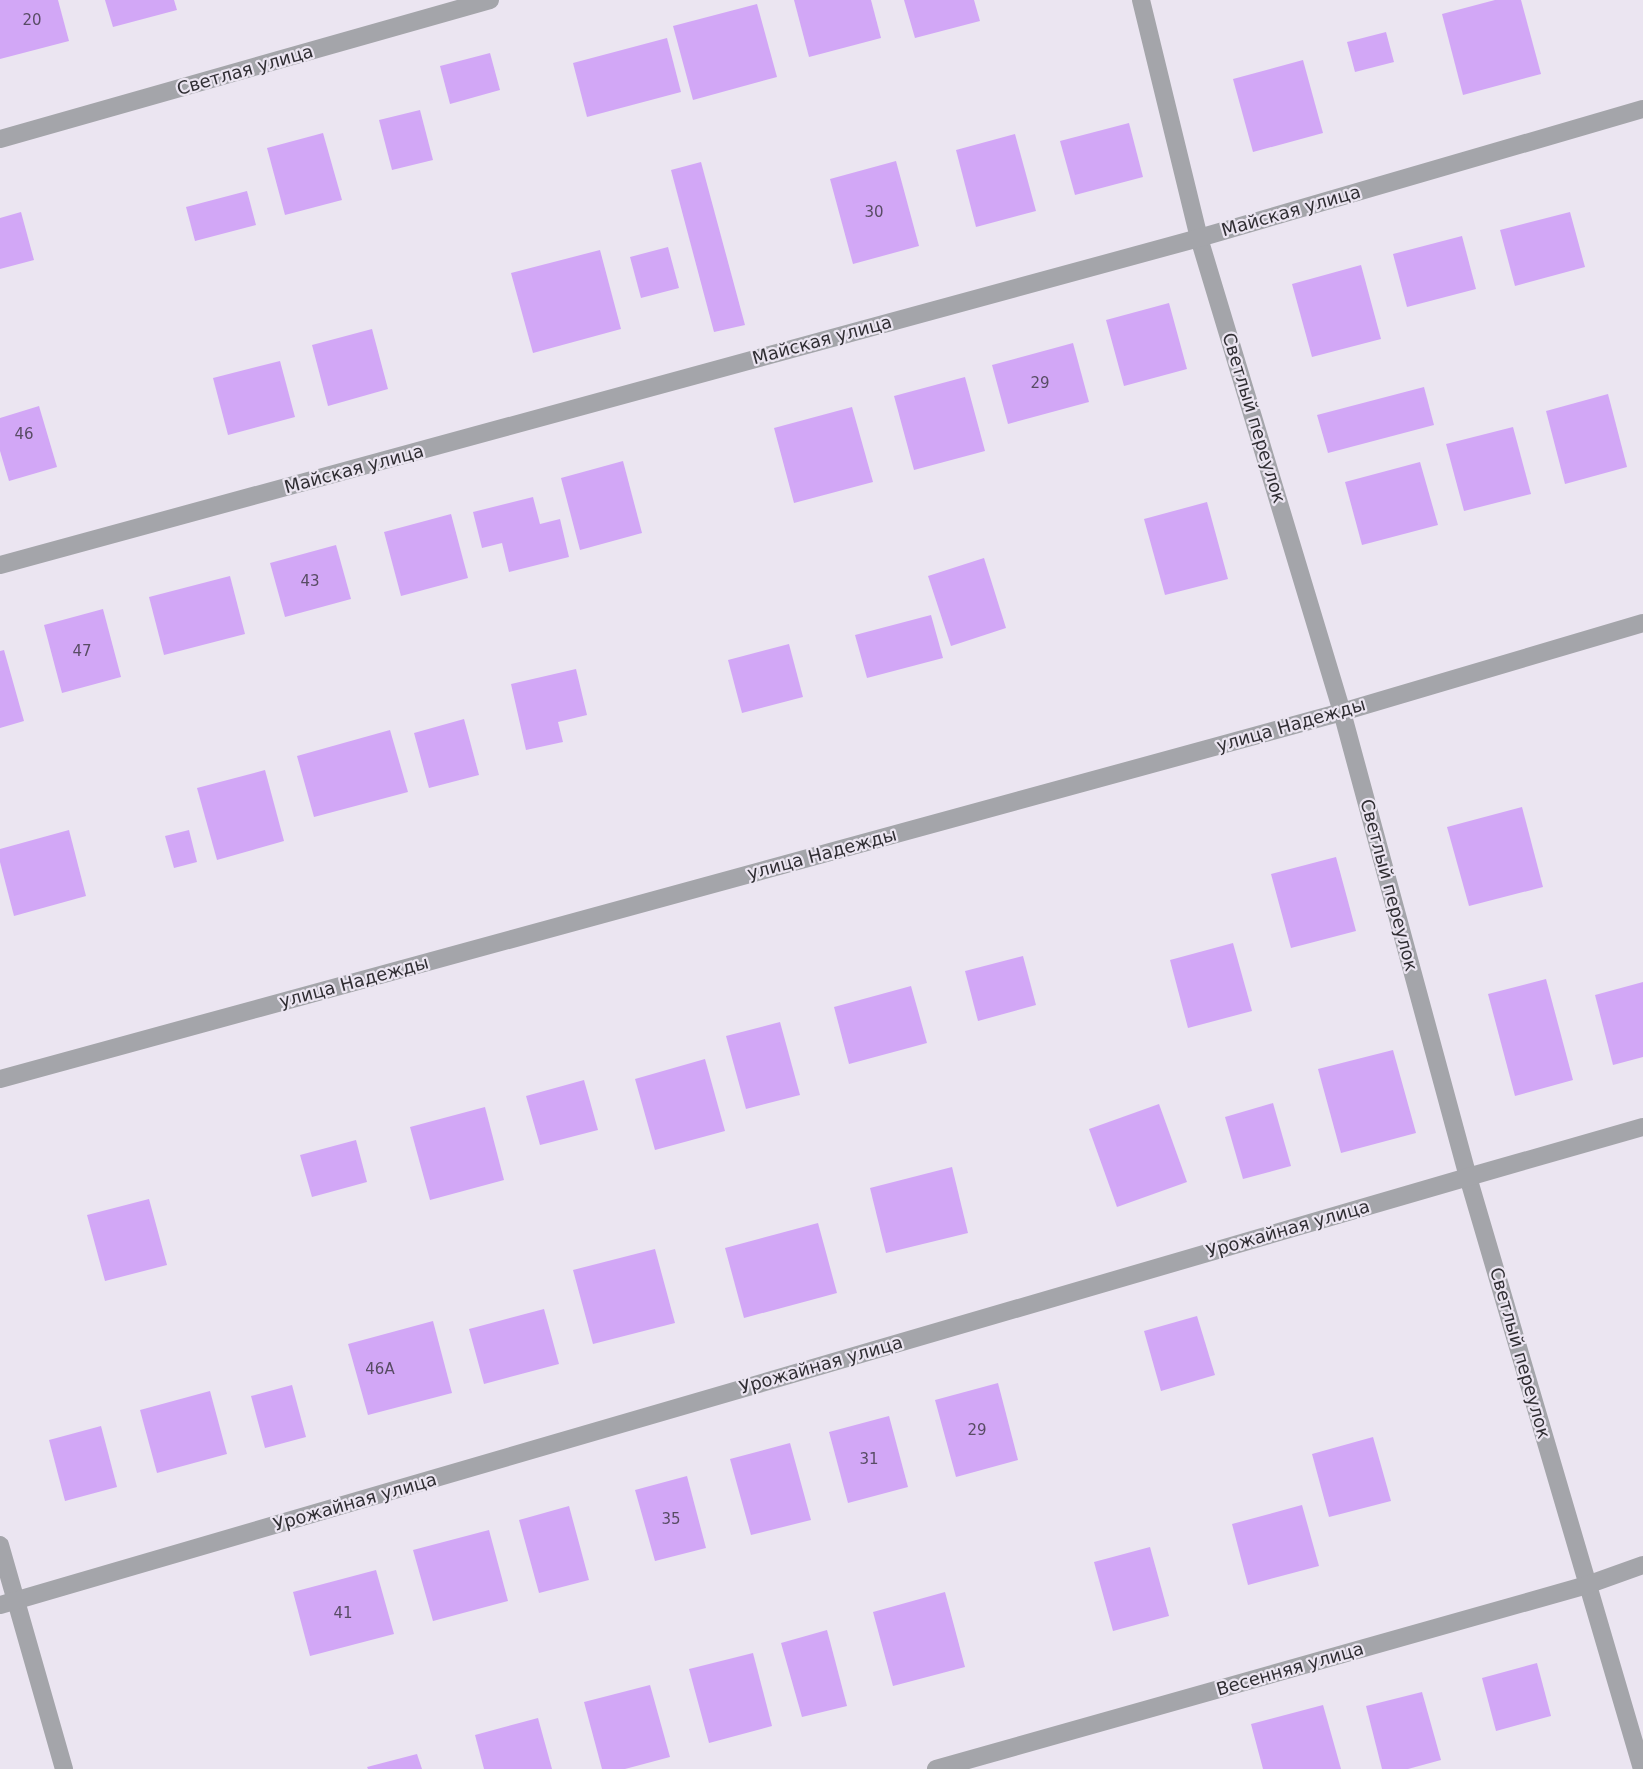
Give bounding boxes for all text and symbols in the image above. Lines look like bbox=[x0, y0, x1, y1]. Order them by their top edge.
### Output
house number: 20 bbox=[22, 11, 42, 29]
street label: Светлая улица bbox=[174, 40, 316, 99]
street label: Майская улица bbox=[1219, 181, 1363, 240]
house number: 30 bbox=[864, 203, 884, 221]
street label: Майская улица bbox=[750, 311, 894, 368]
street label: Светлый переулок bbox=[1219, 330, 1290, 506]
house number: 29 bbox=[1030, 374, 1050, 392]
house number: 46 bbox=[14, 425, 34, 443]
street label: Майская улица bbox=[282, 440, 426, 497]
house number: 43 bbox=[300, 572, 320, 590]
house number: 47 bbox=[72, 642, 92, 660]
street label: улица Надежды bbox=[1214, 693, 1368, 756]
street label: Светлый переулок bbox=[1356, 797, 1423, 973]
street label: улица Надежды bbox=[745, 823, 899, 884]
street label: улица Надежды bbox=[277, 951, 431, 1012]
street label: Урожайная улица bbox=[1204, 1195, 1372, 1262]
street label: Светлый переулок bbox=[1486, 1265, 1555, 1441]
street label: Урожайная улица bbox=[737, 1331, 905, 1398]
house number: 46А bbox=[365, 1360, 395, 1378]
house number: 29 bbox=[967, 1421, 987, 1439]
house number: 31 bbox=[859, 1450, 879, 1468]
street label: Урожайная улица bbox=[271, 1468, 439, 1535]
house number: 35 bbox=[661, 1510, 681, 1528]
house number: 41 bbox=[333, 1604, 353, 1622]
street label: Весенняя улица bbox=[1214, 1637, 1366, 1700]

